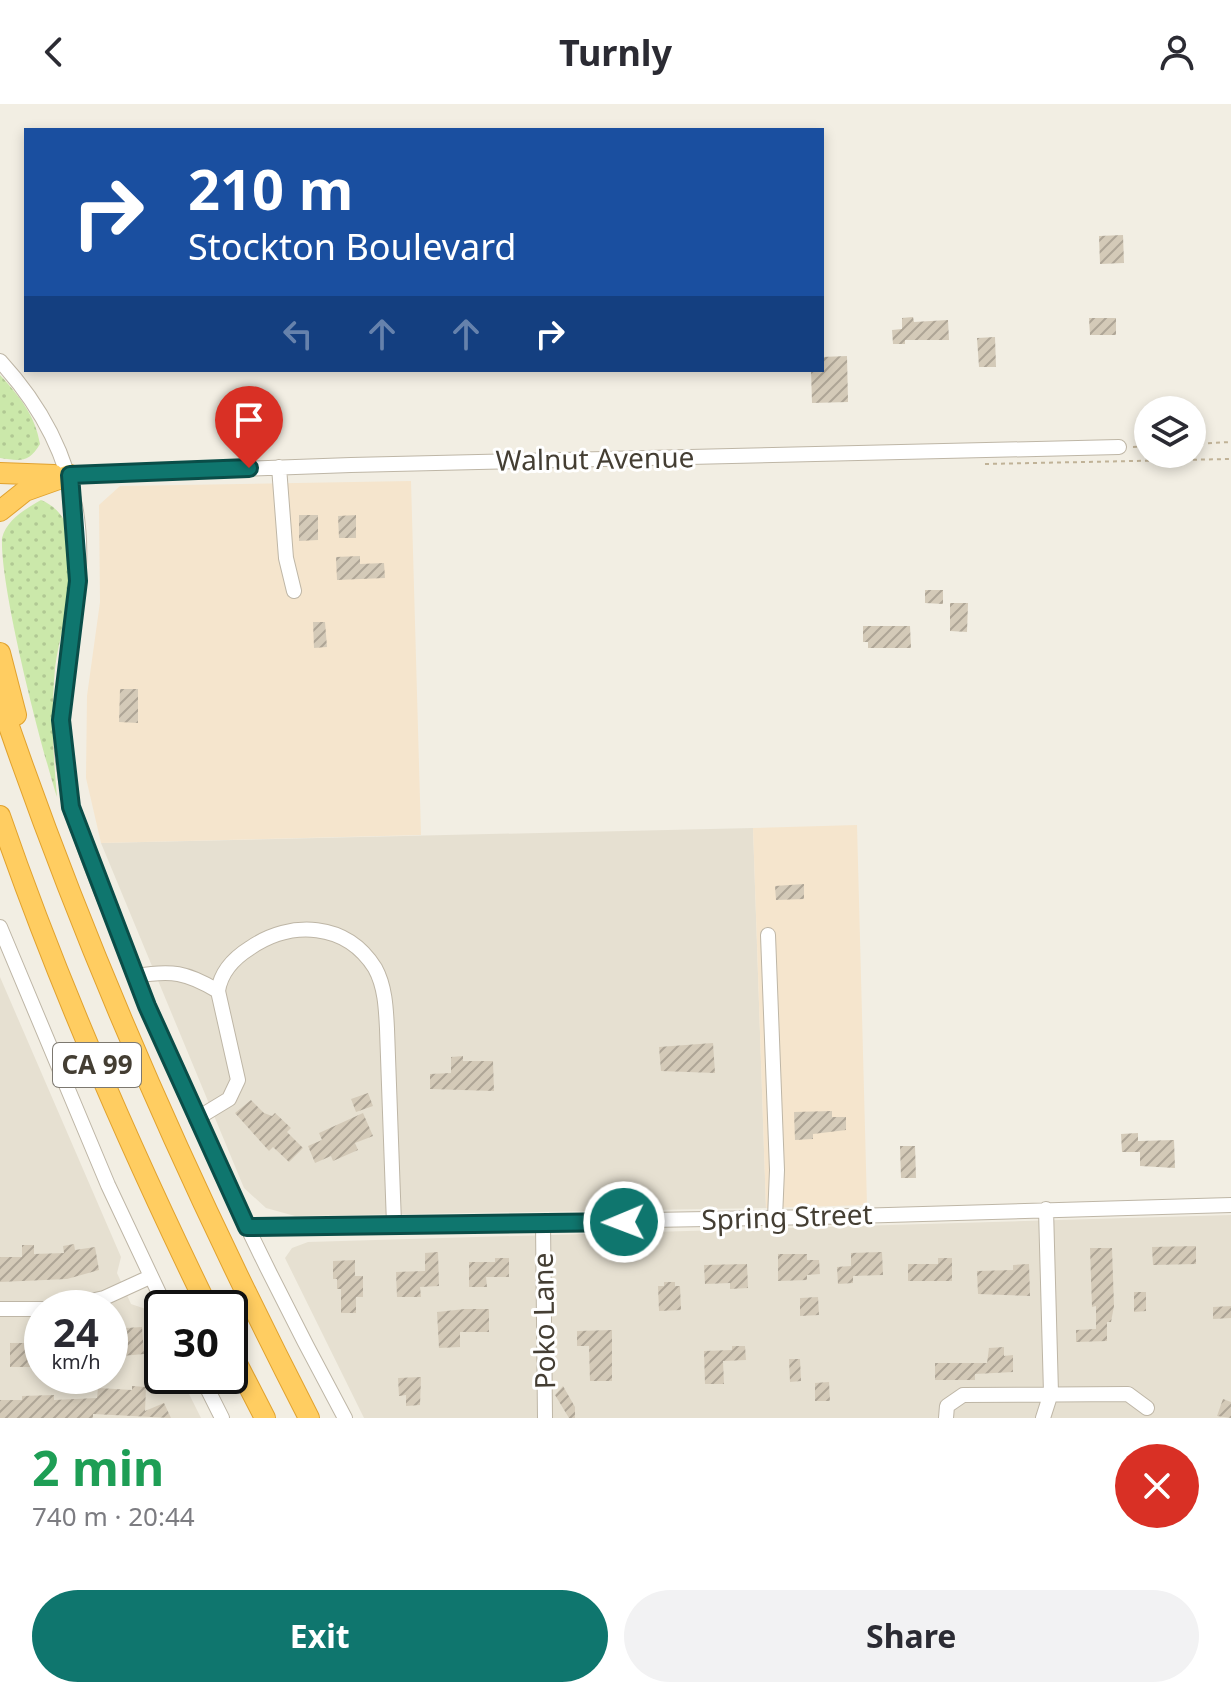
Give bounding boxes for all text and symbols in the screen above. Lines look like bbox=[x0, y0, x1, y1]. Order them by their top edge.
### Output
text: Turnly bbox=[559, 28, 672, 77]
icon: back bbox=[32, 30, 76, 74]
icon: person bbox=[1155, 30, 1199, 74]
text: 210 m bbox=[188, 150, 353, 226]
icon: right bbox=[56, 160, 160, 264]
text: Stockton Boulevard bbox=[188, 222, 517, 271]
icon: left bbox=[276, 312, 320, 356]
icon: ahead bbox=[360, 312, 404, 356]
icon: ahead bbox=[444, 312, 488, 356]
icon: right bbox=[528, 312, 572, 356]
pin bbox=[215, 386, 283, 468]
map controls bbox=[1134, 396, 1206, 468]
button: layers bbox=[1134, 396, 1206, 468]
icon: arrive bbox=[227, 398, 271, 442]
street label: Walnut Avenue bbox=[495, 437, 695, 479]
road number: CA 99 bbox=[53, 1043, 141, 1087]
position arrow bbox=[582, 1180, 666, 1264]
street label: Spring Street bbox=[701, 1194, 873, 1238]
street label: Poko Lane bbox=[523, 1252, 563, 1390]
speed limit sign: 30 bbox=[144, 1290, 248, 1394]
text: 24 bbox=[53, 1304, 99, 1359]
text: km/h bbox=[51, 1348, 101, 1375]
text: 2 min bbox=[32, 1435, 164, 1500]
button: close bbox=[1115, 1444, 1199, 1528]
text: 740 m · 20:44 bbox=[32, 1498, 195, 1534]
button: Exit bbox=[32, 1590, 608, 1682]
button: Share bbox=[624, 1590, 1199, 1682]

